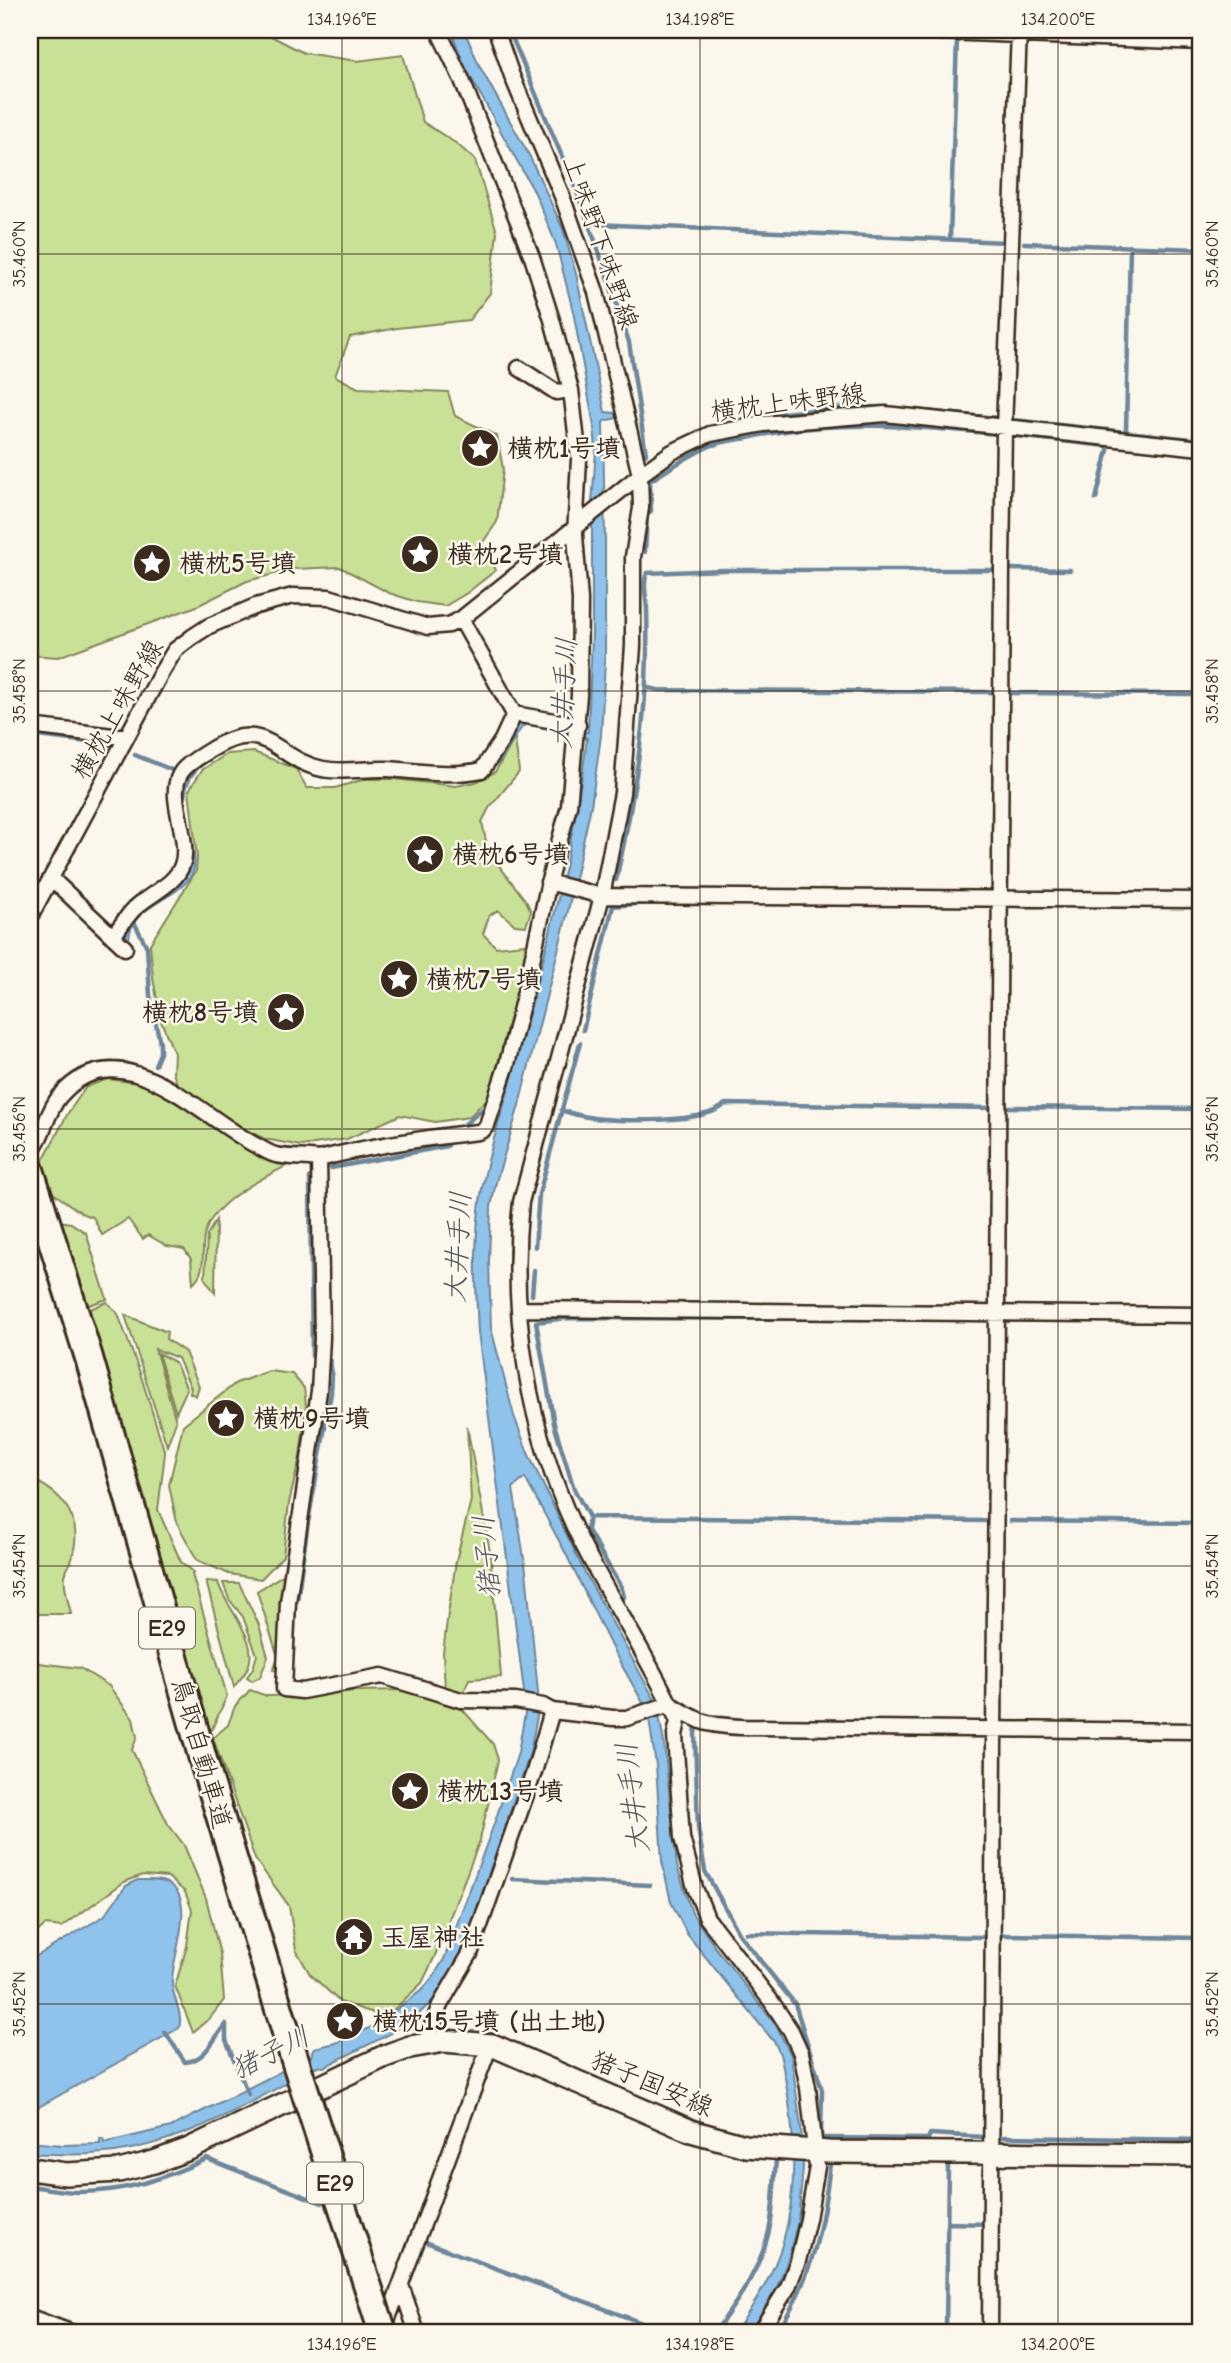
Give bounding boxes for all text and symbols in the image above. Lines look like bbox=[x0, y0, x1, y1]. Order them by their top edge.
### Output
text: 134.196°E bbox=[307, 9, 377, 30]
text: 134.198°E bbox=[666, 9, 735, 30]
text: 134.200°E bbox=[1021, 9, 1095, 30]
street label: 上味野下味野線 bbox=[556, 151, 644, 333]
text: 35.460°N bbox=[9, 220, 30, 288]
text: 35.460°N bbox=[1202, 220, 1223, 288]
street label: 横枕上味野線 bbox=[709, 379, 867, 427]
place icon: 横枕1号墳 bbox=[459, 427, 501, 469]
place label: 横枕1号墳 bbox=[507, 434, 621, 464]
place icon: 横枕2号墳 bbox=[399, 533, 441, 575]
place label: 横枕2号墳 bbox=[447, 540, 564, 570]
place icon: 横枕5号墳 bbox=[131, 542, 173, 584]
place label: 横枕5号墳 bbox=[179, 549, 297, 579]
street label: 横枕上味野線 bbox=[66, 634, 170, 785]
water label: 大井手川 bbox=[545, 636, 583, 750]
text: 35.458°N bbox=[9, 658, 30, 724]
text: 35.458°N bbox=[1202, 658, 1223, 724]
place icon: 横枕6号墳 bbox=[404, 833, 446, 875]
place label: 横枕6号墳 bbox=[452, 840, 570, 870]
place icon: 横枕7号墳 bbox=[378, 958, 420, 1000]
place label: 横枕7号墳 bbox=[426, 965, 542, 995]
place icon: 横枕8号墳 bbox=[265, 991, 307, 1033]
place label: 横枕8号墳 bbox=[142, 998, 259, 1028]
text: 35.456°N bbox=[9, 1096, 30, 1162]
text: 35.456°N bbox=[1202, 1096, 1223, 1162]
water label: 大井手川 bbox=[439, 1190, 477, 1304]
place icon: 横枕9号墳 bbox=[205, 1397, 247, 1439]
place label: 横枕9号墳 bbox=[253, 1404, 371, 1434]
water label: 猪子川 bbox=[467, 1514, 507, 1600]
text: 35.454°N bbox=[9, 1533, 30, 1599]
text: 35.454°N bbox=[1202, 1533, 1223, 1599]
road number: E29 bbox=[139, 1608, 195, 1648]
street label: 鳥取自動車道 bbox=[165, 1674, 237, 1832]
water label: 大井手川 bbox=[610, 1740, 656, 1855]
place icon: 横枕13号墳 bbox=[389, 1770, 431, 1812]
place label: 横枕13号墳 bbox=[437, 1777, 564, 1807]
temple icon: 玉屋神社 bbox=[333, 1916, 375, 1958]
place label: 玉屋神社 bbox=[381, 1923, 485, 1953]
text: 35.452°N bbox=[9, 1971, 30, 2037]
text: 35.452°N bbox=[1202, 1971, 1223, 2037]
place icon: 横枕15号墳 (出土地) bbox=[324, 2000, 366, 2042]
place label: 横枕15号墳 (出土地) bbox=[372, 2007, 606, 2037]
water label: 猪子川 bbox=[226, 2020, 315, 2086]
street label: 猪子国安線 bbox=[586, 2045, 717, 2123]
road number: E29 bbox=[307, 2162, 363, 2204]
text: 134.196°E bbox=[307, 2334, 377, 2355]
text: 134.198°E bbox=[666, 2334, 735, 2355]
text: 134.200°E bbox=[1021, 2334, 1095, 2355]

